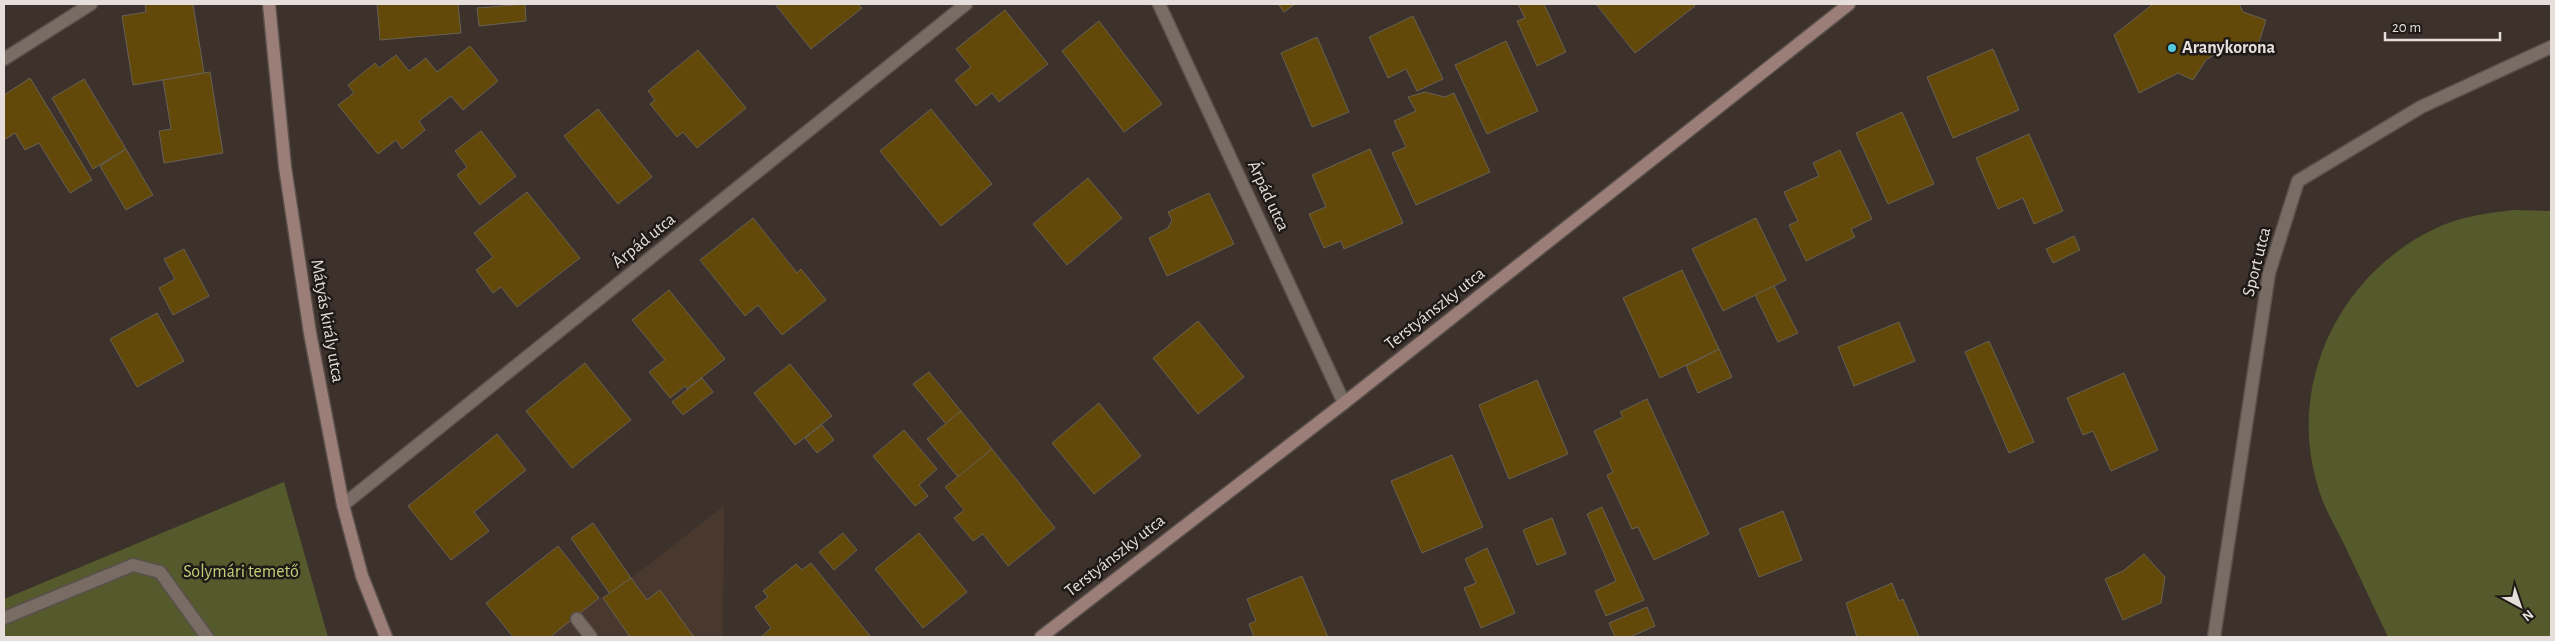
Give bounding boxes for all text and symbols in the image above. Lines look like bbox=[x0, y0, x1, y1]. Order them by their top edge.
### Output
scale bar bbox=[2385, 10, 2500, 42]
text: 20 m bbox=[2392, 20, 2421, 35]
place label: Aranykorona bbox=[2182, 39, 2276, 57]
marker: Aranykorona bbox=[2166, 42, 2178, 54]
street label: Árpád utca bbox=[1244, 157, 1295, 234]
street label: Árpád utca bbox=[607, 208, 679, 272]
street label: Sport utca bbox=[2240, 226, 2274, 298]
street label: Mátyás király utca bbox=[307, 258, 347, 384]
street label: Terstyánszky utca bbox=[1382, 264, 1488, 354]
street label: Terstyánszky utca bbox=[1062, 511, 1168, 601]
park label: Solymári temető bbox=[183, 563, 299, 581]
north arrow bbox=[2495, 581, 2545, 631]
text: N bbox=[2519, 607, 2536, 624]

